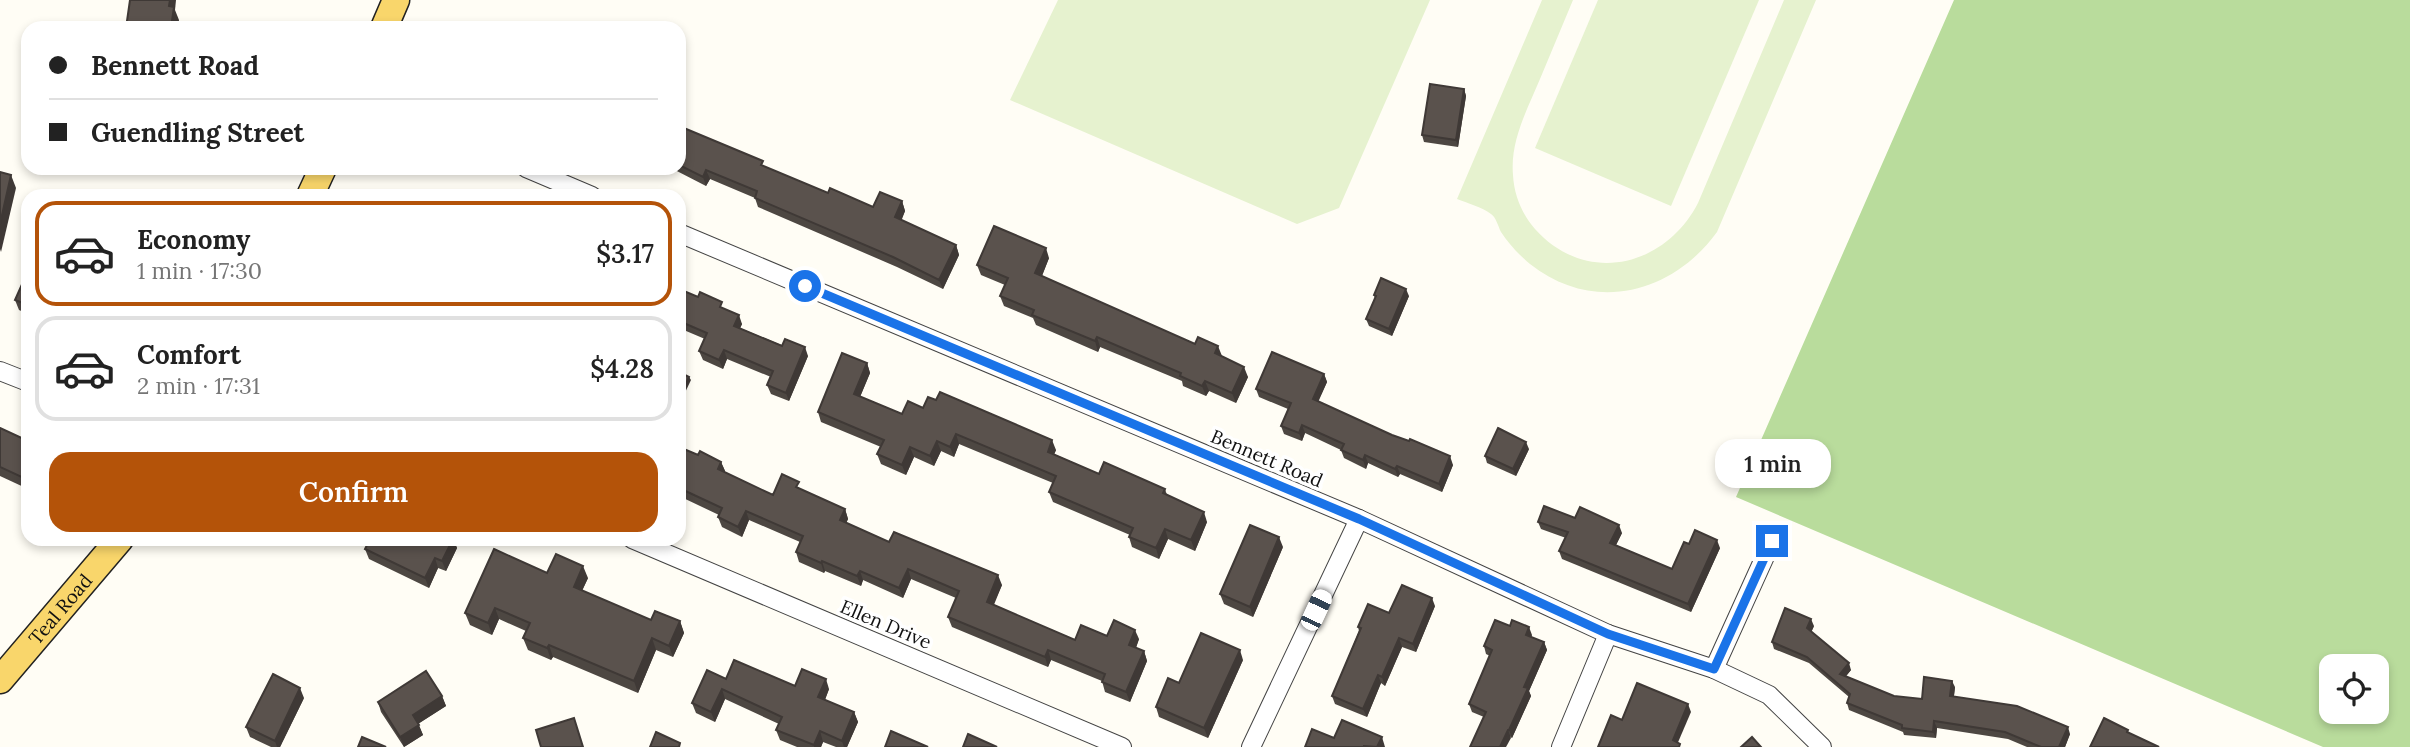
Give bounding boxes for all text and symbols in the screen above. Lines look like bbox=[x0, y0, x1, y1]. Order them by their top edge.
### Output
text: Bennett Road bbox=[91, 49, 259, 82]
text: Guendling Street bbox=[91, 116, 304, 149]
icon: car bbox=[53, 222, 116, 285]
text: Economy bbox=[137, 223, 250, 256]
text: $3.17 bbox=[596, 237, 654, 270]
text: 1 min · 17:30 bbox=[137, 256, 262, 285]
route start bbox=[789, 270, 821, 302]
icon: car bbox=[53, 337, 116, 400]
text: Comfort bbox=[137, 338, 241, 371]
text: $4.28 bbox=[590, 352, 654, 385]
text: 2 min · 17:31 bbox=[137, 371, 260, 400]
street label: Bennett Road bbox=[1207, 424, 1327, 492]
callout: 1 min bbox=[1714, 440, 1830, 489]
text: 1 min bbox=[1744, 449, 1802, 478]
button: Confirm bbox=[49, 452, 658, 532]
route end bbox=[1756, 525, 1788, 557]
street label: Teal Road bbox=[23, 569, 97, 650]
car bbox=[1298, 587, 1335, 633]
street label: Ellen Drive bbox=[837, 594, 935, 654]
map controls bbox=[2319, 654, 2389, 724]
button: locate bbox=[2319, 654, 2389, 724]

